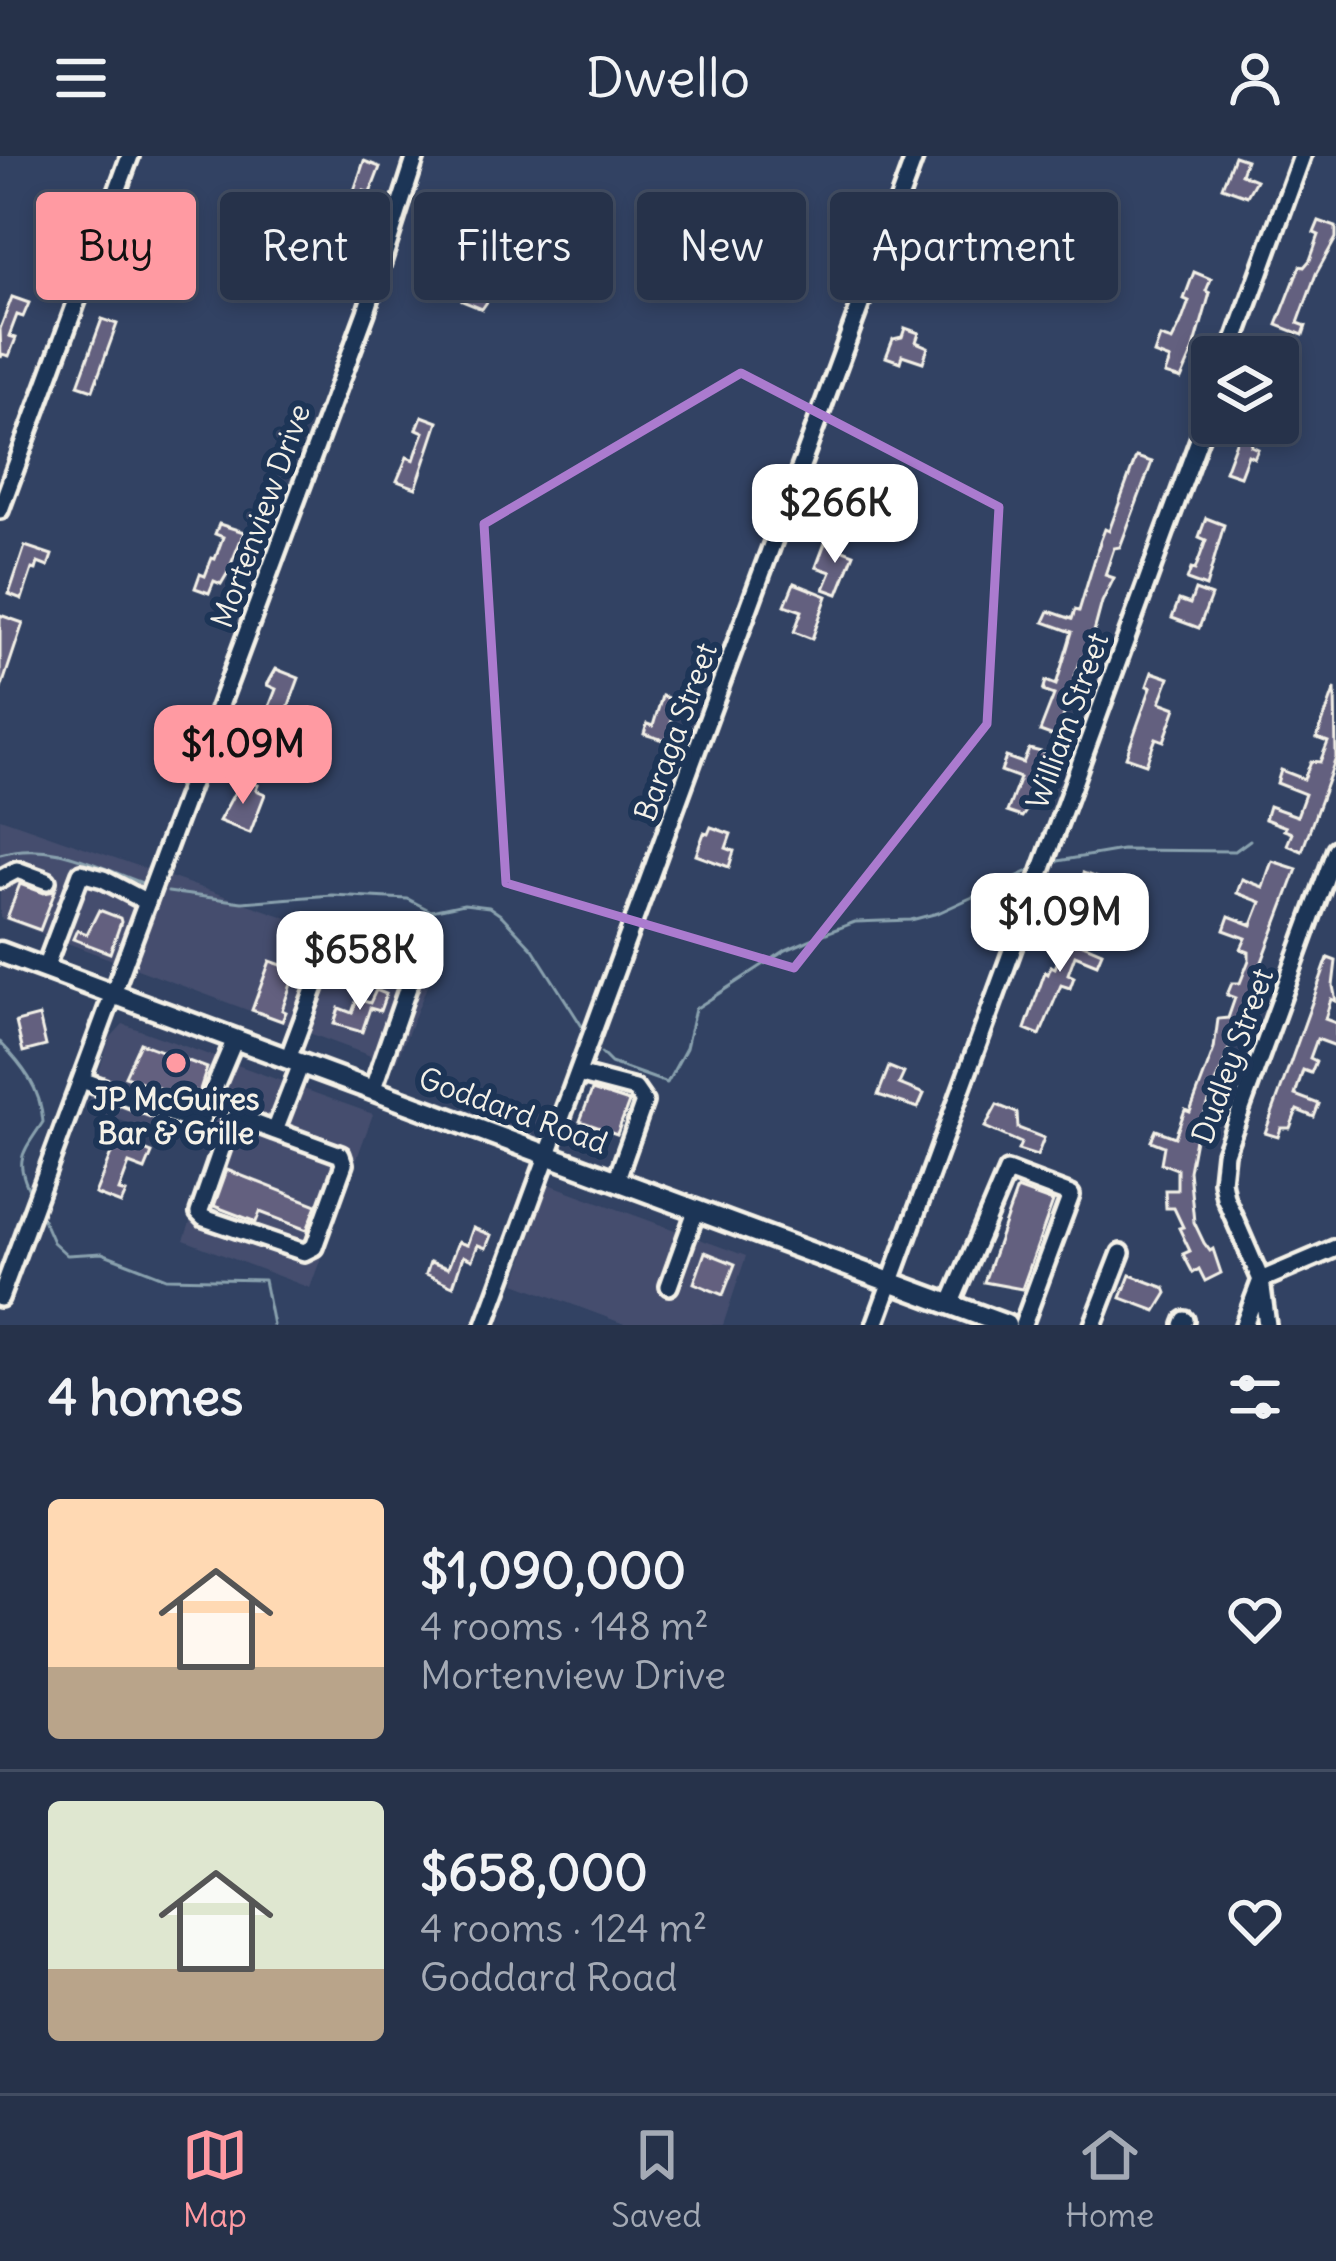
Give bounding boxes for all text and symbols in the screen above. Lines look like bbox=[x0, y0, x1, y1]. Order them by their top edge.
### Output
text: Dwello bbox=[586, 44, 750, 112]
icon: menu bbox=[48, 45, 114, 111]
icon: person bbox=[1222, 45, 1288, 111]
chip: Buy bbox=[36, 192, 196, 300]
chip: Rent bbox=[220, 192, 390, 300]
chip: Filters bbox=[414, 192, 613, 300]
chip: New bbox=[637, 192, 806, 300]
chip: Apartment bbox=[830, 192, 1118, 300]
map controls bbox=[1191, 336, 1299, 444]
button: layers bbox=[1191, 336, 1299, 444]
street label: Mortenview Drive bbox=[202, 399, 318, 633]
pin: $266K bbox=[751, 464, 919, 566]
text: $266K bbox=[779, 478, 891, 527]
street label: William Street bbox=[1018, 627, 1117, 814]
street label: Baraga Street bbox=[625, 637, 725, 826]
pin: $1.09M bbox=[145, 705, 341, 807]
text: $1.09M bbox=[181, 719, 305, 768]
pin: $1.09M bbox=[962, 873, 1158, 975]
text: $1.09M bbox=[998, 887, 1122, 936]
pin: $658K bbox=[276, 911, 444, 1013]
text: $658K bbox=[303, 925, 417, 974]
street label: Dudley Street bbox=[1183, 963, 1281, 1148]
marker: JP McGuires Bar & Grille bbox=[163, 1050, 189, 1076]
street label: Goddard Road bbox=[414, 1058, 613, 1162]
place label: JP McGuires Bar & Grille bbox=[93, 1080, 259, 1152]
icon: filters bbox=[1222, 1364, 1288, 1430]
text: 4 homes bbox=[48, 1365, 243, 1429]
text: $1,090,000 bbox=[420, 1538, 686, 1602]
icon: home bbox=[144, 1547, 288, 1691]
icon: heart bbox=[1222, 1586, 1288, 1652]
text: 4 rooms · 148 m² bbox=[420, 1602, 709, 1651]
text: Mortenview Drive bbox=[420, 1651, 726, 1700]
text: $658,000 bbox=[420, 1840, 648, 1904]
icon: home bbox=[144, 1849, 288, 1993]
icon: heart bbox=[1222, 1888, 1288, 1954]
text: 4 rooms · 124 m² bbox=[420, 1904, 707, 1953]
text: Goddard Road bbox=[420, 1953, 677, 2002]
tab: Map bbox=[182, 2122, 248, 2236]
tab: Saved bbox=[611, 2122, 702, 2236]
tab: Home bbox=[1065, 2122, 1154, 2236]

